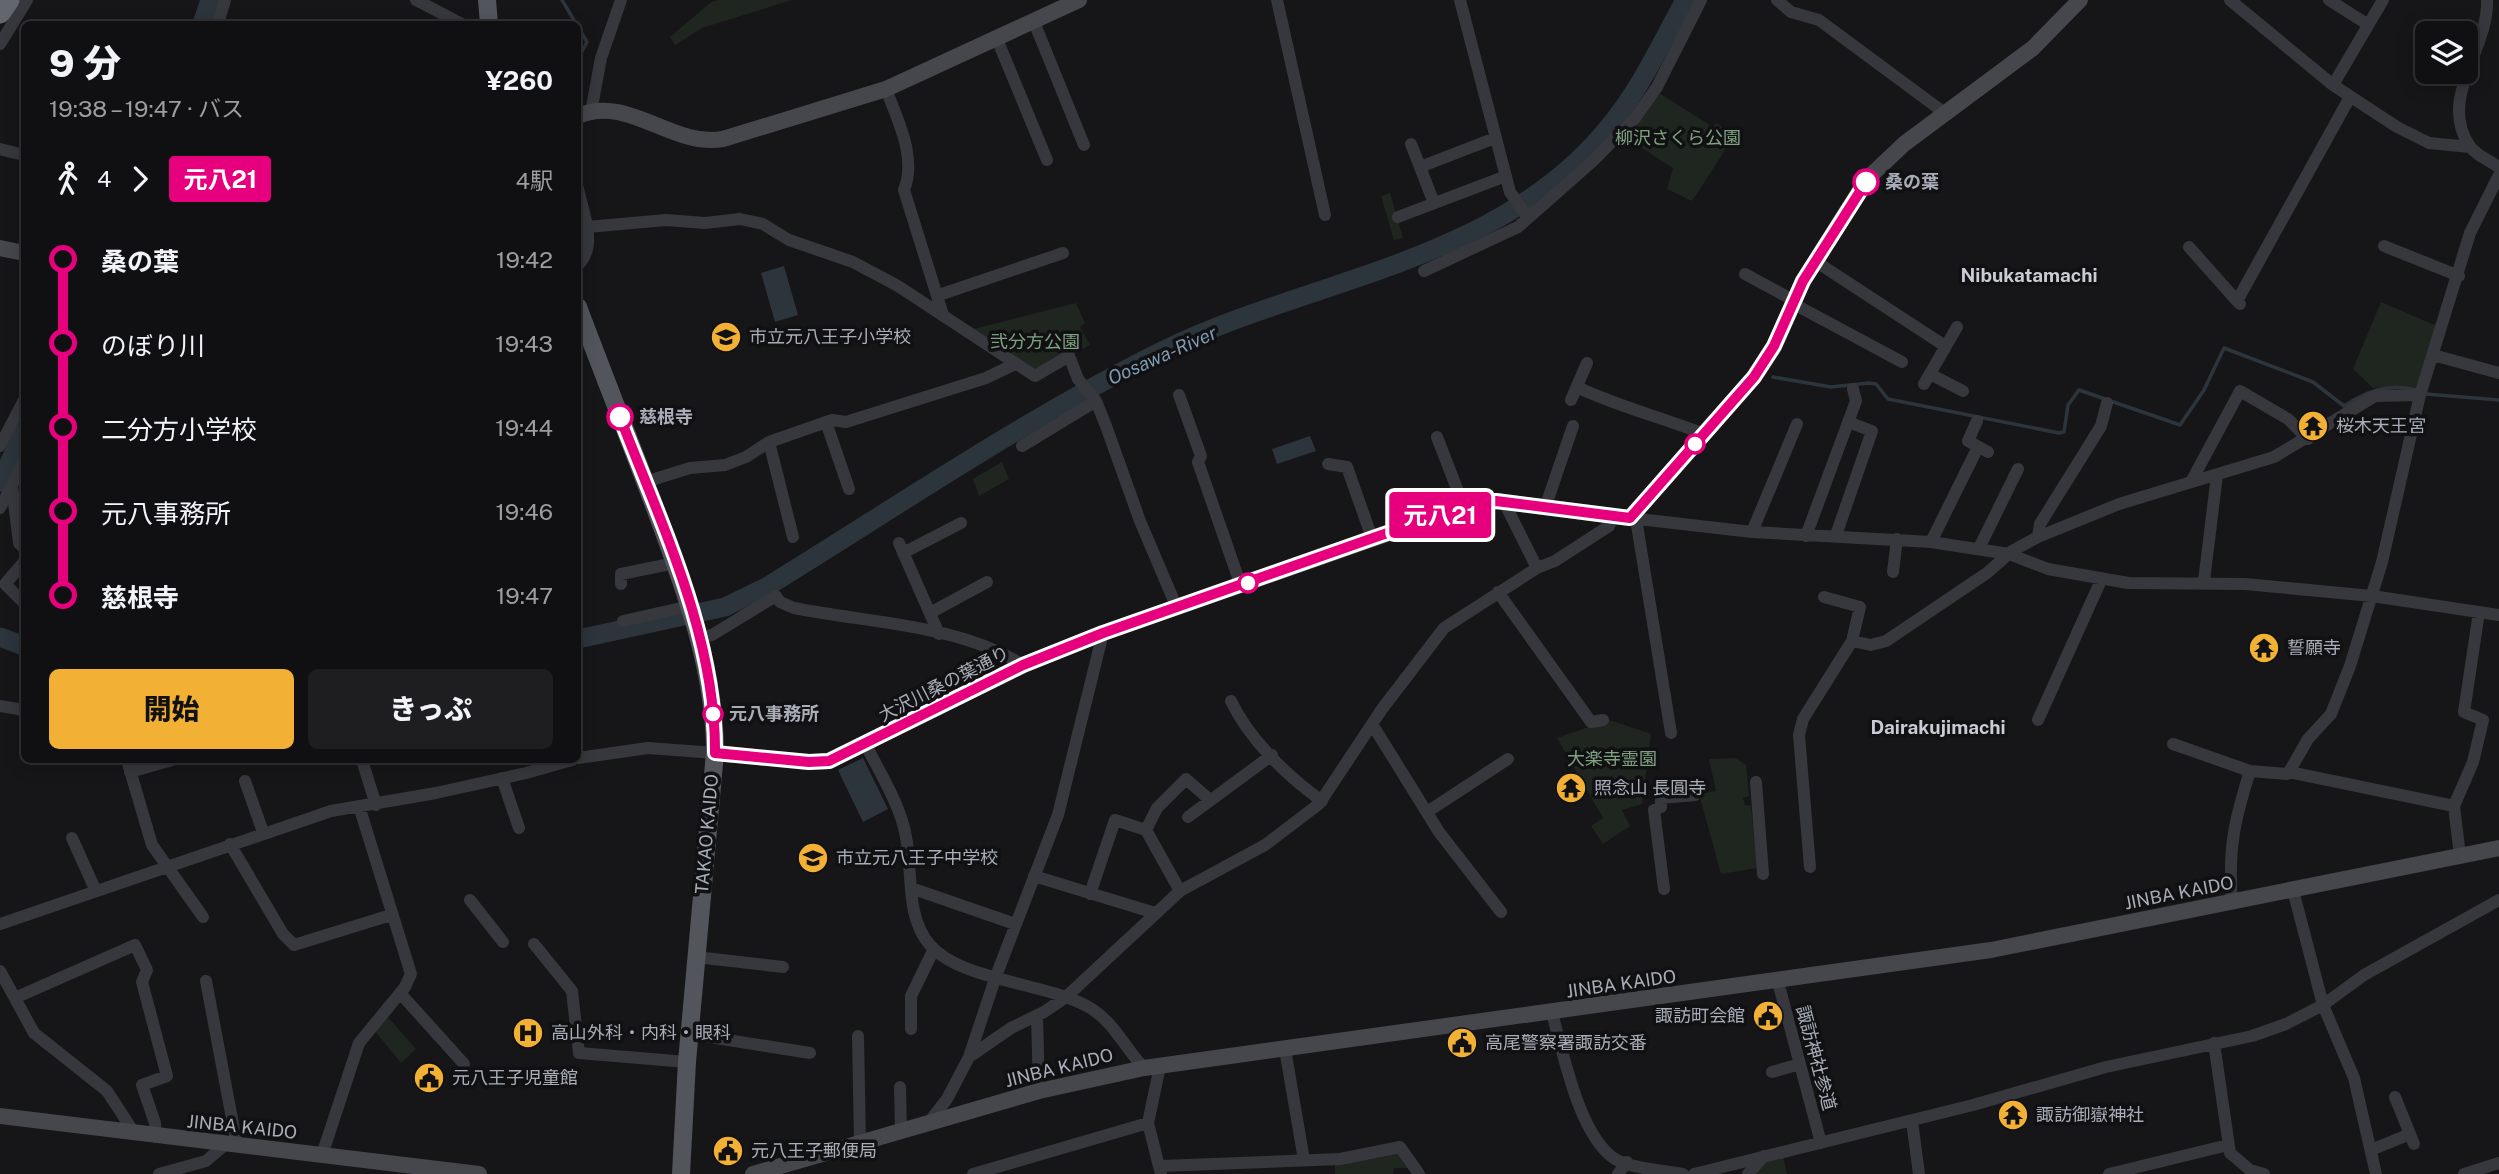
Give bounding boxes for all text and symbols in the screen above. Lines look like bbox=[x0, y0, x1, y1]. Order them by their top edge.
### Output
map controls bbox=[2415, 21, 2478, 84]
button: layers bbox=[2415, 21, 2478, 84]
text: 9 分 bbox=[49, 41, 121, 86]
text: ¥260 bbox=[486, 65, 553, 96]
text: 19:38 – 19:47 · バス bbox=[49, 95, 244, 122]
park label: 柳沢さくら公園 bbox=[1615, 127, 1741, 148]
icon: walk bbox=[49, 160, 87, 198]
icon: forward bbox=[121, 160, 159, 198]
text: 4 bbox=[97, 165, 111, 192]
text: 元八21 bbox=[183, 165, 257, 193]
text: 4駅 bbox=[516, 167, 553, 194]
marker: 桑の葉 bbox=[1853, 169, 1879, 195]
place label: 桑の葉 bbox=[1885, 171, 1939, 192]
text: 桑の葉 bbox=[101, 246, 179, 277]
text: 19:42 bbox=[496, 246, 553, 273]
district label: Nibukatamachi bbox=[1961, 264, 2098, 286]
school or university icon: 市立元八王子小学校 bbox=[709, 320, 743, 354]
water label: Oosawa-River bbox=[1104, 321, 1221, 389]
place label: 市立元八王子小学校 bbox=[749, 326, 911, 347]
text: のぼり川 bbox=[101, 330, 205, 361]
text: 19:43 bbox=[495, 330, 553, 357]
park label: 弐分方公園 bbox=[990, 331, 1080, 352]
marker: 慈根寺 bbox=[607, 404, 633, 430]
place label: 慈根寺 bbox=[639, 406, 693, 427]
temple icon: 桜木天王宮 bbox=[2296, 409, 2330, 443]
text: 二分方小学校 bbox=[101, 414, 257, 445]
text: 19:44 bbox=[495, 414, 553, 441]
place label: 桜木天王宮 bbox=[2336, 415, 2426, 436]
unlabelled marker bbox=[1685, 434, 1705, 454]
line badge: 元八21 bbox=[1391, 492, 1489, 538]
text: 元八事務所 bbox=[101, 498, 231, 529]
text: 19:46 bbox=[495, 498, 553, 525]
text: 元八21 bbox=[1403, 501, 1477, 529]
unlabelled marker bbox=[1238, 573, 1258, 593]
text: 慈根寺 bbox=[101, 582, 179, 613]
text: 19:47 bbox=[496, 582, 553, 609]
temple icon: 誓願寺 bbox=[2247, 631, 2281, 665]
place label: 誓願寺 bbox=[2287, 637, 2341, 658]
street label: 大沢川桑の葉通り bbox=[875, 642, 1013, 726]
button: 開始 bbox=[49, 669, 294, 749]
button: きっぷ bbox=[308, 669, 553, 749]
place label: 元八事務所 bbox=[729, 703, 819, 724]
marker: 元八事務所 bbox=[703, 704, 723, 724]
district label: Dairakujimachi bbox=[1870, 716, 2006, 738]
park label: 大楽寺霊園 bbox=[1567, 748, 1657, 769]
temple icon: 照念山 長圓寺 bbox=[1554, 771, 1588, 805]
street label: TAKAO KAIDO bbox=[691, 773, 722, 895]
place label: 照念山 長圓寺 bbox=[1594, 777, 1706, 798]
school or university icon: 市立元八王子中学校 bbox=[796, 841, 830, 875]
place label: 市立元八王子中学校 bbox=[836, 847, 998, 868]
street label: JINBA KAIDO bbox=[2122, 872, 2235, 913]
street label: JINBA KAIDO bbox=[1565, 965, 1677, 1002]
public building icon: 諏訪町会館 bbox=[1751, 999, 1785, 1033]
street label: 諏訪神社参道 bbox=[1792, 1003, 1841, 1113]
place label: 諏訪町会館 bbox=[1655, 1005, 1745, 1026]
hospital icon: 高山外科・内科・眼科 bbox=[511, 1016, 545, 1050]
place label: 高山外科・内科・眼科 bbox=[551, 1022, 731, 1043]
public building icon: 高尾警察署諏訪交番 bbox=[1445, 1026, 1479, 1060]
place label: 高尾警察署諏訪交番 bbox=[1485, 1032, 1647, 1053]
street label: JINBA KAIDO bbox=[1003, 1044, 1115, 1091]
public building icon: 元八王子児童館 bbox=[412, 1061, 446, 1095]
place label: 元八王子児童館 bbox=[452, 1067, 578, 1088]
temple icon: 諏訪御嶽神社 bbox=[1996, 1098, 2030, 1132]
place label: 諏訪御嶽神社 bbox=[2036, 1104, 2144, 1125]
street label: JINBA KAIDO bbox=[186, 1110, 298, 1143]
public building icon: 元八王子郵便局 bbox=[711, 1134, 745, 1168]
place label: 元八王子郵便局 bbox=[751, 1140, 877, 1161]

